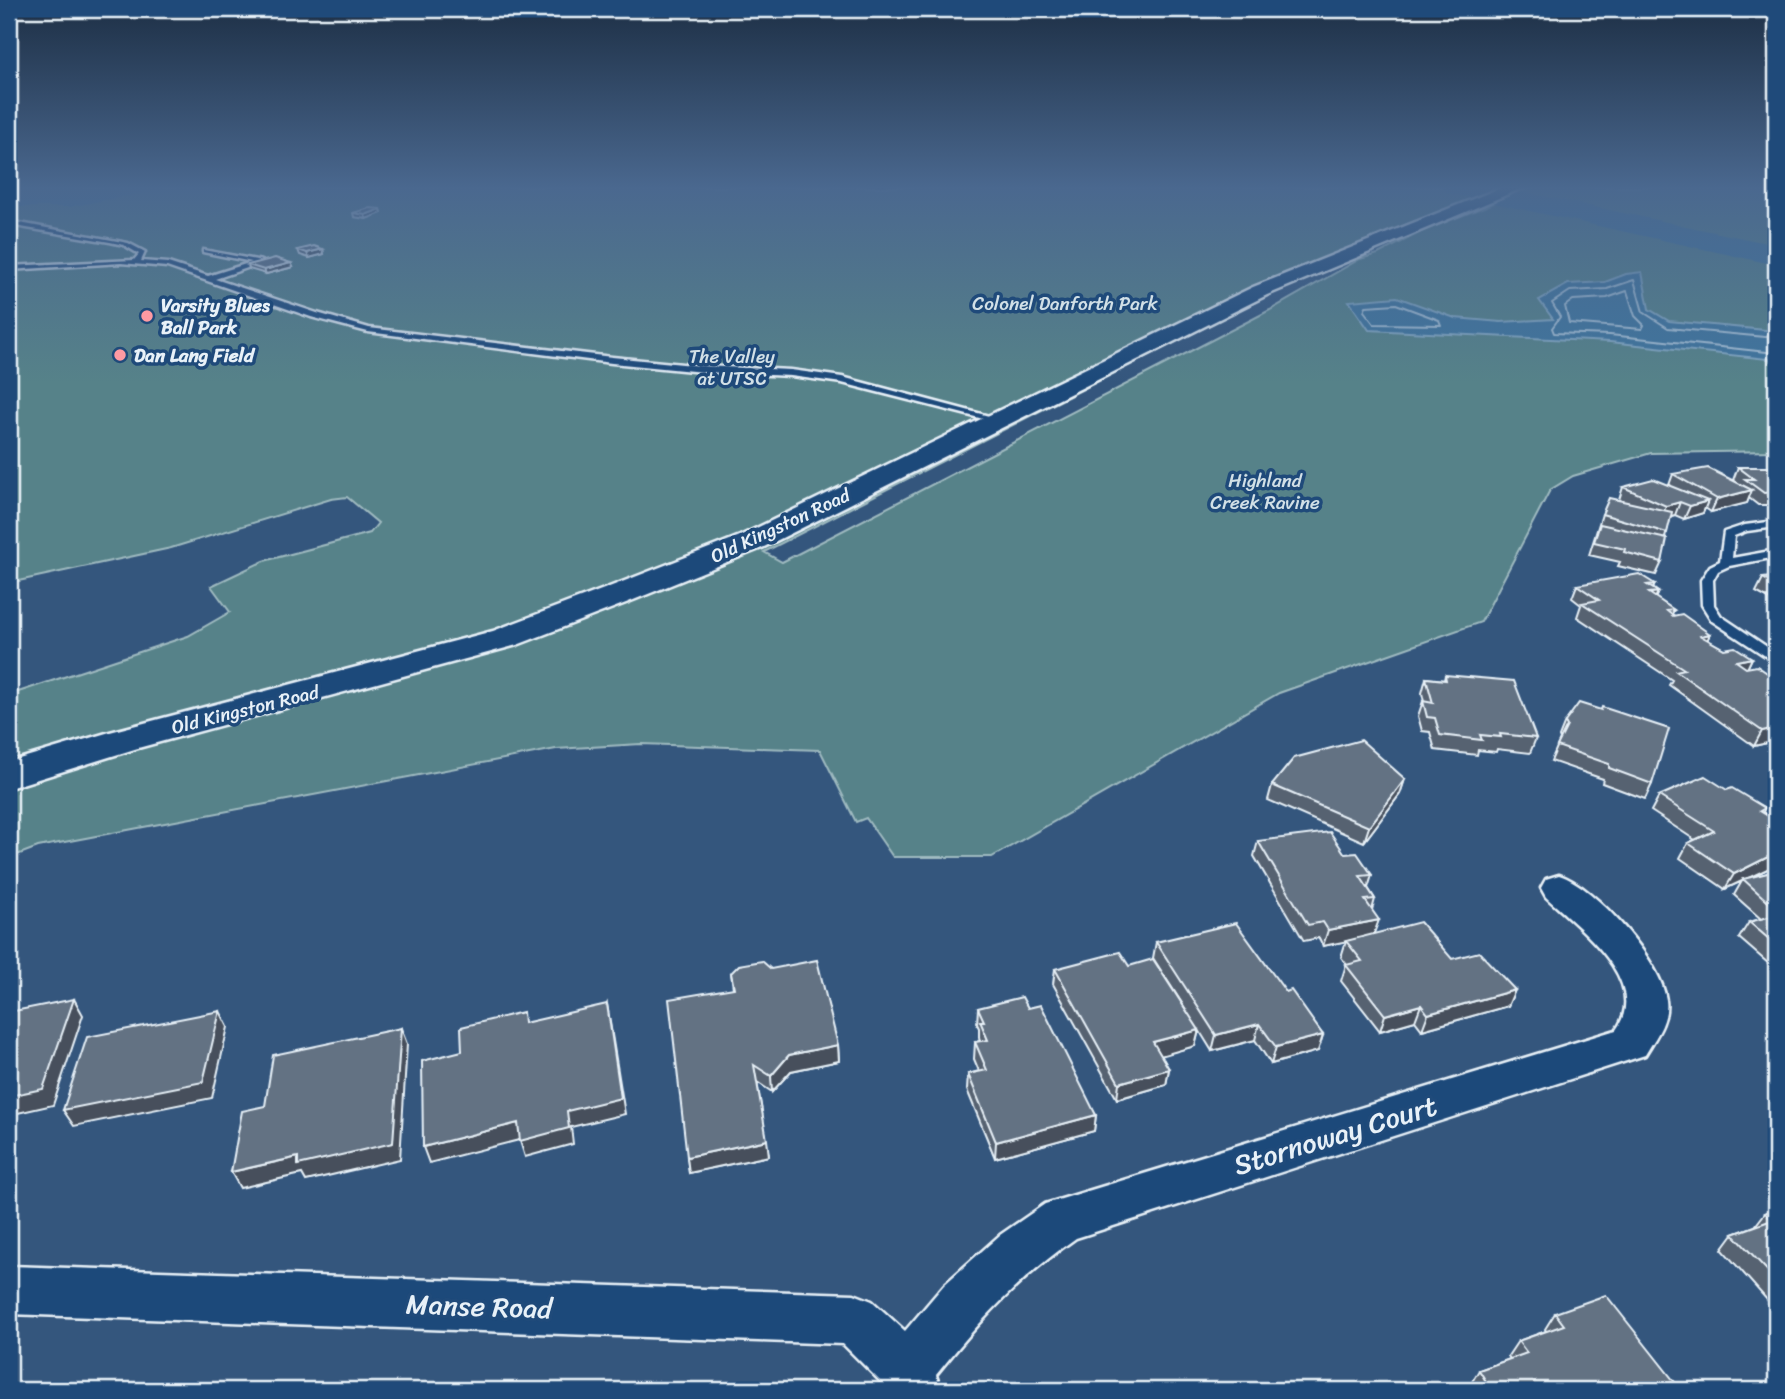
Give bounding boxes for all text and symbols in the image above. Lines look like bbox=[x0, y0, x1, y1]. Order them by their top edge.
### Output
park label: Colonel Danforth Park bbox=[972, 287, 1159, 320]
place label: Varsity Blues Ball Park bbox=[161, 289, 271, 344]
marker: Varsity Blues Ball Park bbox=[139, 308, 155, 324]
place label: Dan Lang Field bbox=[134, 339, 256, 372]
park label: The Valley at UTSC bbox=[689, 340, 775, 395]
marker: Dan Lang Field bbox=[112, 347, 128, 363]
park label: Highland Creek Ravine bbox=[1210, 464, 1320, 519]
street label: Old Kingston Road bbox=[705, 478, 857, 572]
street label: Old Kingston Road bbox=[168, 675, 323, 744]
street label: Stornoway Court bbox=[1227, 1081, 1443, 1190]
street label: Manse Road bbox=[405, 1279, 555, 1334]

